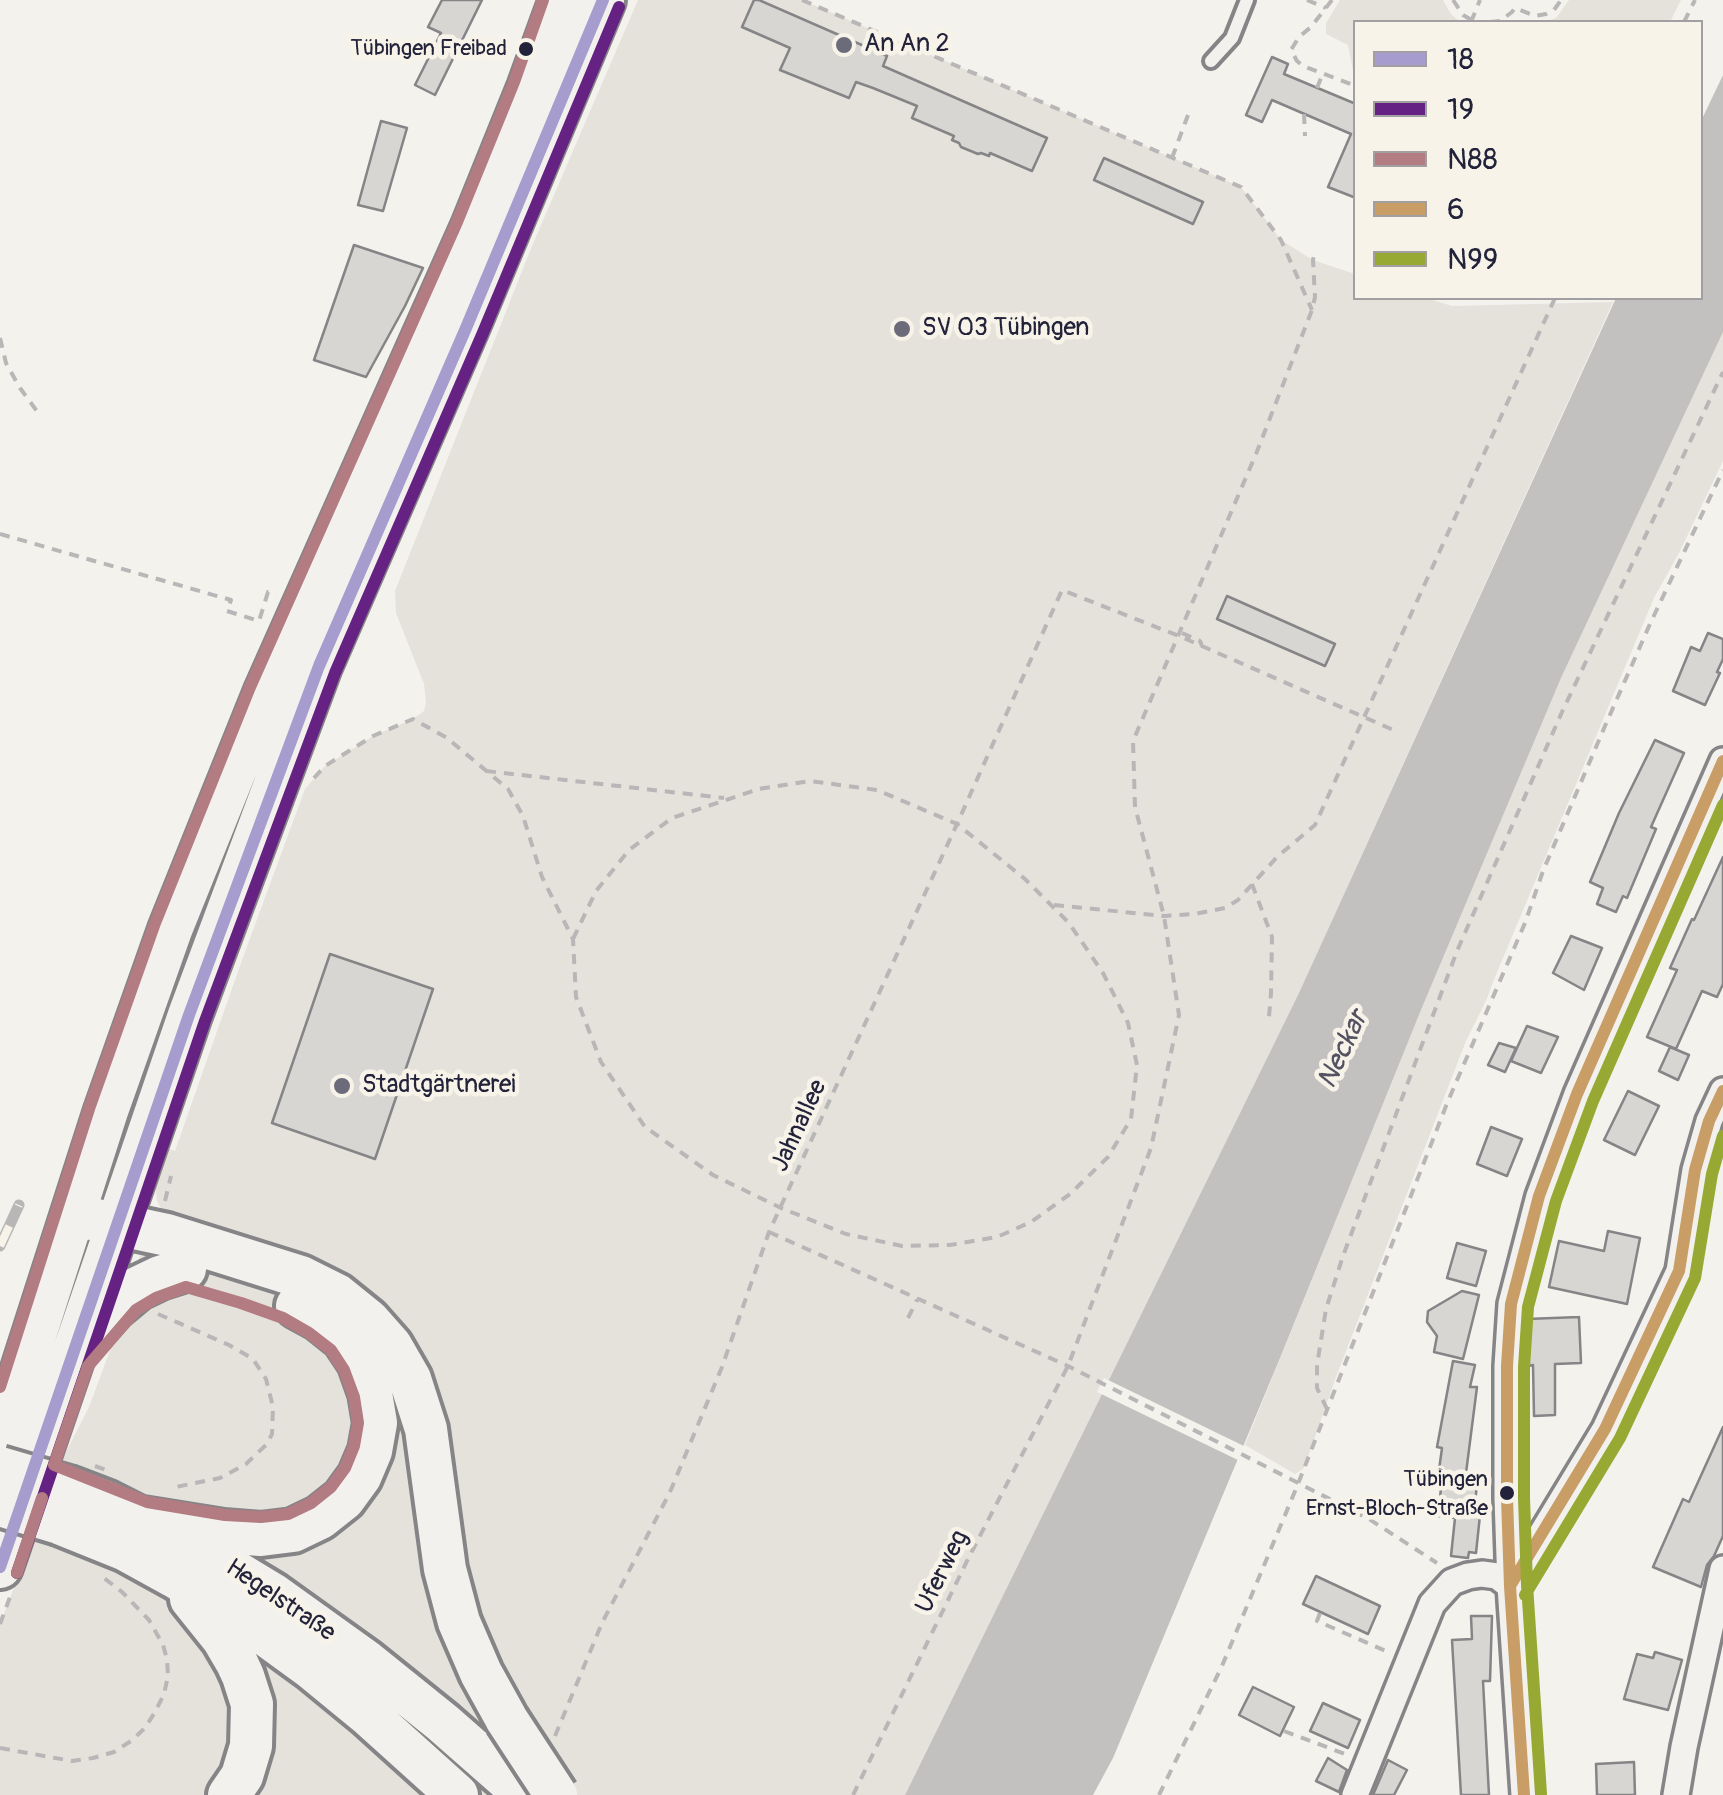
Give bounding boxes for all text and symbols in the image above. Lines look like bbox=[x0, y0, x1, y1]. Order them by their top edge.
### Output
legend bbox=[1353, 20, 1703, 300]
place label: An An 2 bbox=[864, 30, 950, 60]
marker: An An 2 bbox=[833, 34, 855, 56]
place label: Tübingen Freibad bbox=[351, 36, 507, 62]
marker: Tübingen Freibad bbox=[516, 39, 536, 59]
text: 18 bbox=[1447, 41, 1474, 78]
text: 19 bbox=[1447, 91, 1474, 128]
text: N88 bbox=[1447, 141, 1498, 178]
text: 6 bbox=[1447, 191, 1464, 228]
text: N99 bbox=[1447, 241, 1498, 278]
place label: SV 03 Tübingen bbox=[922, 314, 1089, 344]
marker: SV 03 Tübingen bbox=[891, 318, 913, 340]
water label: Neckar bbox=[1312, 1006, 1376, 1094]
place label: Stadtgärtnerei bbox=[362, 1071, 516, 1101]
marker: Stadtgärtnerei bbox=[331, 1075, 353, 1097]
street label: Jahnallee bbox=[766, 1075, 834, 1177]
place label: Tübingen Ernst-Bloch-Straße bbox=[1306, 1467, 1488, 1518]
marker: Tübingen Ernst-Bloch-Straße bbox=[1497, 1483, 1517, 1503]
street label: Uferweg bbox=[910, 1526, 976, 1618]
street label: Hegelstraße bbox=[219, 1553, 341, 1649]

